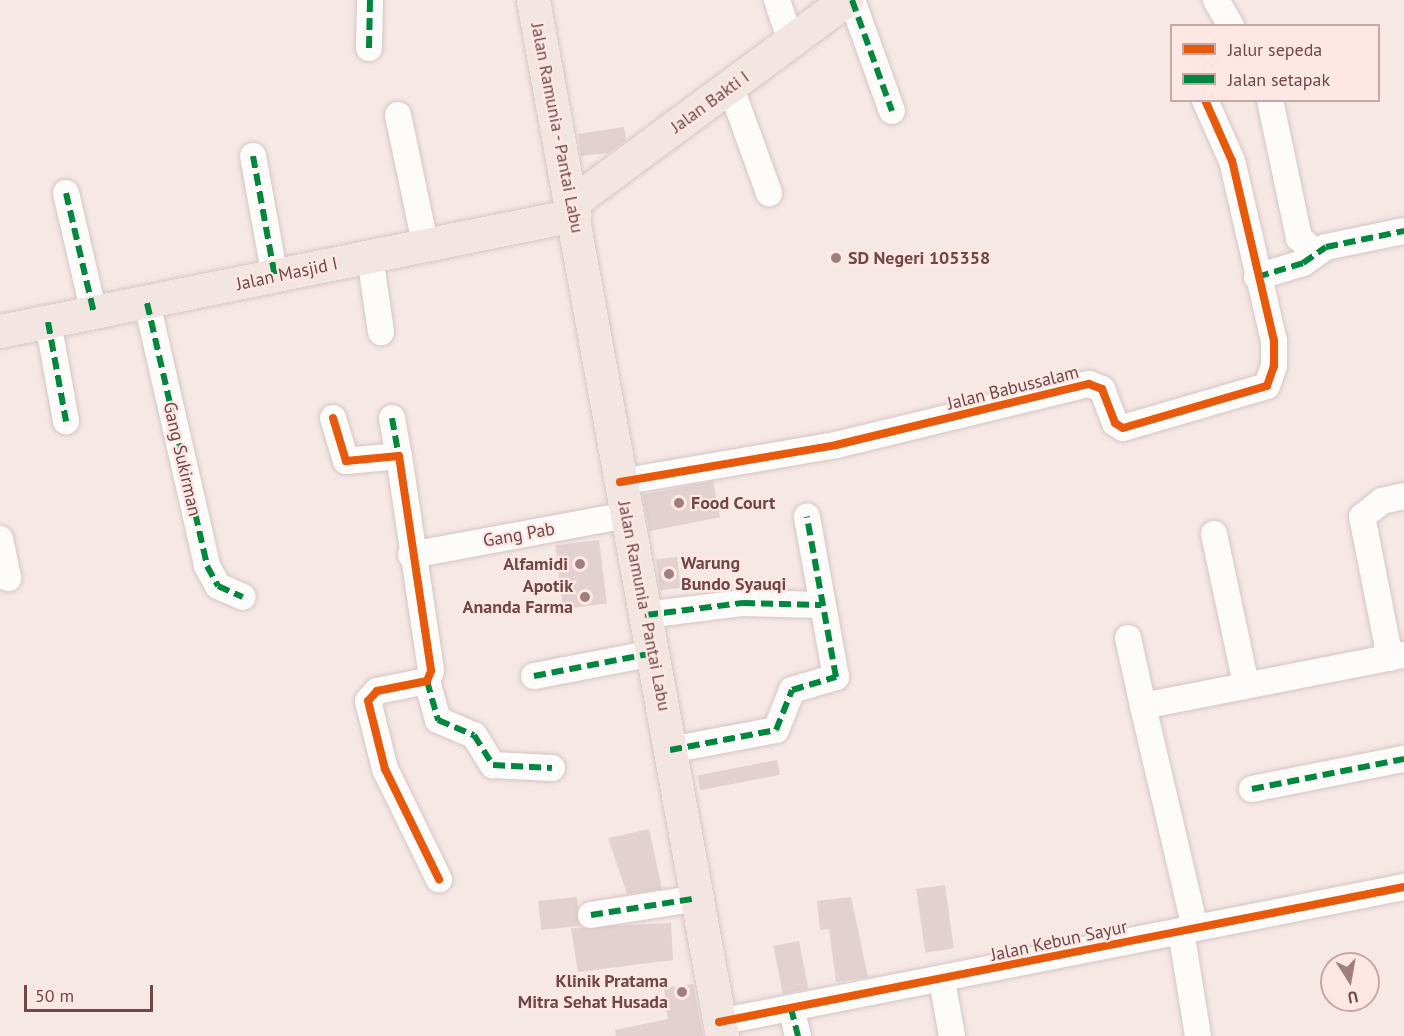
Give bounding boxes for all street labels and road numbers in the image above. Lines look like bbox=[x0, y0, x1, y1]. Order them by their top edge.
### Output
street label: Jalan Ramunia - Pantai Labu bbox=[526, 20, 588, 236]
street label: Jalan Bakti I bbox=[666, 66, 754, 138]
street label: Jalan Masjid I bbox=[234, 253, 340, 295]
street label: Jalan Babussalam bbox=[945, 361, 1081, 415]
street label: Gang Sukirman bbox=[158, 400, 206, 518]
street label: Jalan Ramunia - Pantai Labu bbox=[613, 498, 675, 714]
street label: Gang Pab bbox=[482, 518, 556, 552]
street label: Jalan Kebun Sayur bbox=[989, 916, 1129, 966]

